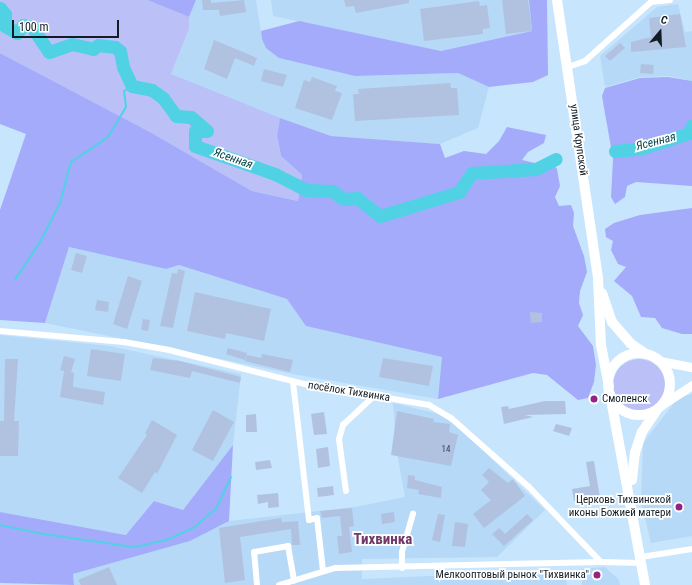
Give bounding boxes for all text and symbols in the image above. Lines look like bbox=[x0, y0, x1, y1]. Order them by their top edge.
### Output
scale bar bbox=[14, 12, 121, 38]
north arrow bbox=[640, 12, 680, 52]
text: С bbox=[659, 13, 669, 27]
text: 100 m bbox=[19, 20, 49, 34]
street label: улица Крупской bbox=[566, 103, 590, 177]
water label: Ясенная bbox=[635, 130, 677, 154]
water label: Ясенная bbox=[212, 146, 254, 172]
street label: посёлок Тихвинка bbox=[307, 379, 391, 405]
place label: Смоленск bbox=[602, 392, 648, 406]
marker: Смоленск bbox=[589, 394, 599, 404]
house number: 14 bbox=[442, 444, 450, 454]
place label: Церковь Тихвинской иконы Божией матери bbox=[569, 494, 671, 520]
marker: Церковь Тихвинской иконы Божией матери bbox=[674, 502, 684, 512]
district label: Тихвинка bbox=[354, 531, 412, 549]
place label: Мелкооптовый рынок "Тихвинка" bbox=[436, 568, 589, 582]
marker: Мелкооптовый рынок "Тихвинка" bbox=[592, 570, 602, 580]

